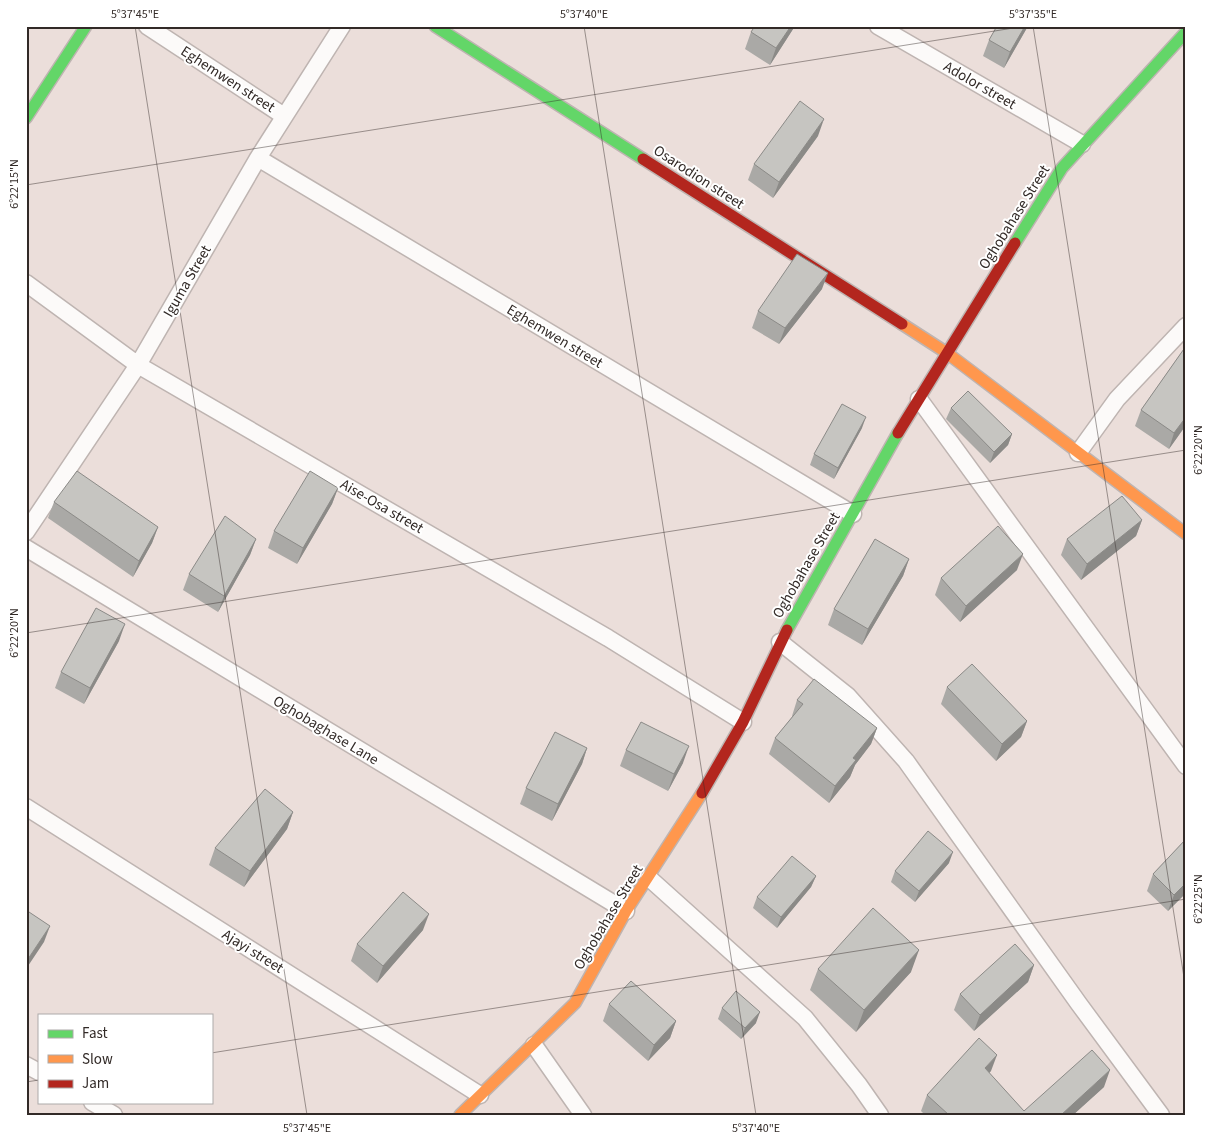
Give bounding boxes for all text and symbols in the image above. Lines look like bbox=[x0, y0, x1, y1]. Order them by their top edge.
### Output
text: 5°37'45"E bbox=[111, 6, 159, 23]
text: 5°37'40"E bbox=[560, 6, 608, 23]
text: 5°37'35"E bbox=[1009, 6, 1057, 23]
street label: Eghemwen street bbox=[176, 41, 279, 118]
street label: Adolor street bbox=[940, 56, 1020, 115]
street label: Osarodion street bbox=[649, 140, 748, 215]
text: 6°22'15"N bbox=[6, 159, 23, 209]
street label: Oghobahase Street bbox=[974, 161, 1055, 273]
street label: Iguma Street bbox=[158, 241, 217, 321]
street label: Eghemwen street bbox=[503, 299, 607, 373]
text: 6°22'20"N bbox=[1190, 425, 1207, 475]
street label: Aise-Osa street bbox=[336, 474, 427, 539]
street label: Oghobahase Street bbox=[767, 508, 845, 622]
text: 6°22'20"N bbox=[6, 608, 23, 658]
street label: Oghobaghase Lane bbox=[269, 691, 383, 770]
street label: Oghobahase Street bbox=[569, 861, 648, 974]
text: 6°22'25"N bbox=[1190, 874, 1207, 924]
street label: Ajayi street bbox=[218, 924, 288, 979]
legend bbox=[38, 1014, 212, 1104]
text: Fast bbox=[82, 1023, 108, 1044]
text: Slow bbox=[82, 1049, 113, 1070]
text: Jam bbox=[82, 1073, 109, 1094]
text: 5°37'45"E bbox=[283, 1120, 331, 1137]
text: 5°37'40"E bbox=[732, 1120, 780, 1137]

